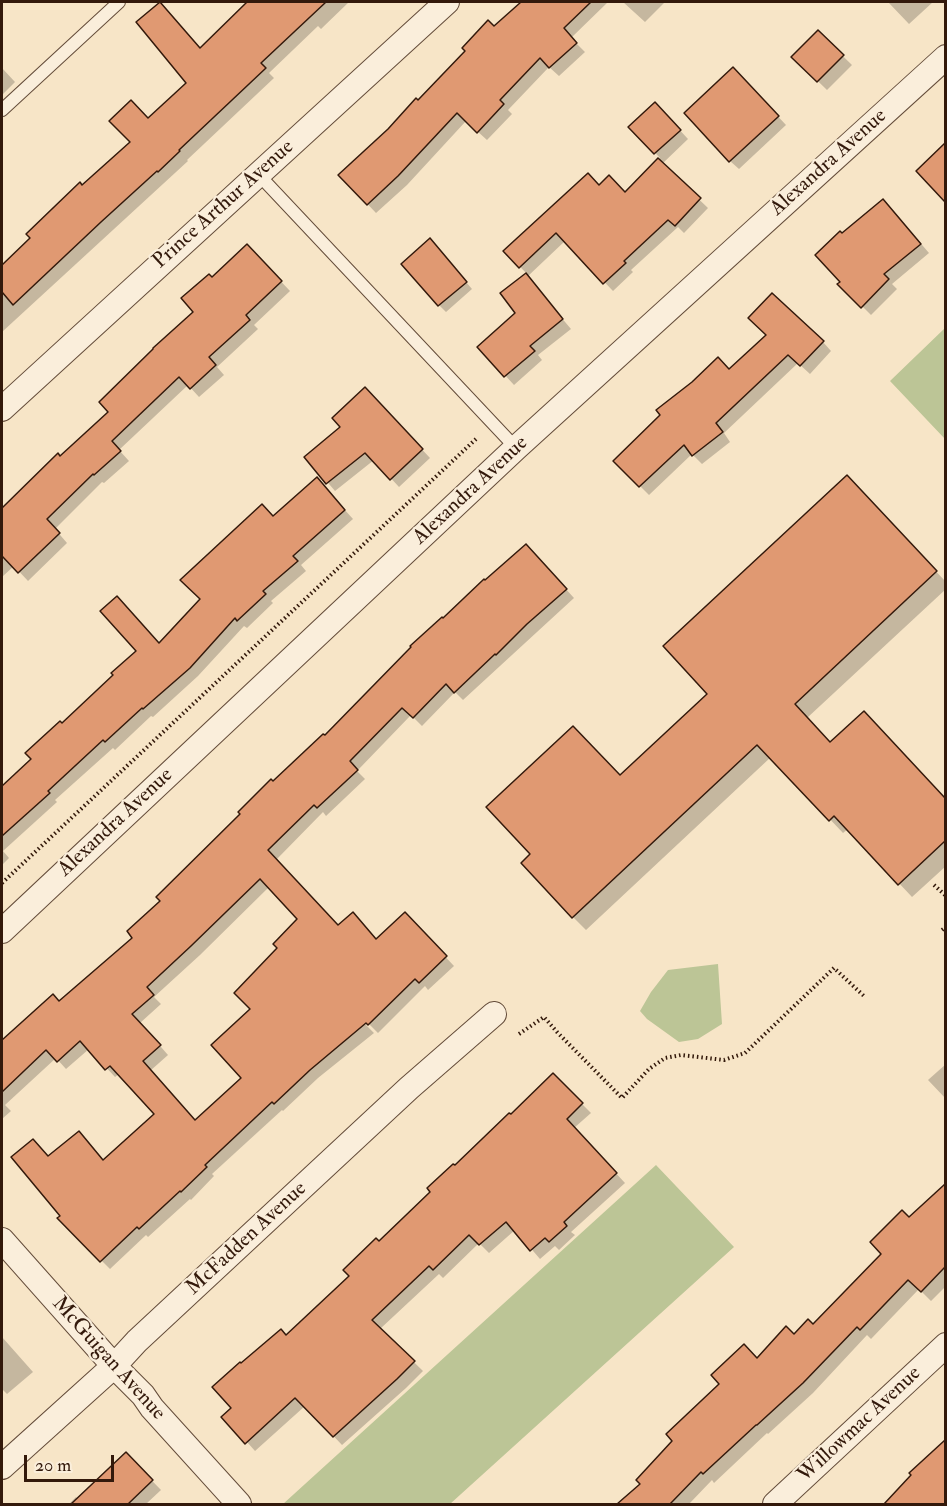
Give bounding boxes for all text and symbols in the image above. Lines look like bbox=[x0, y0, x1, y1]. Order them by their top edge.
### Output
street label: Alexandra Avenue bbox=[766, 104, 892, 222]
street label: Prince Arthur Avenue bbox=[148, 135, 300, 275]
street label: Alexandra Avenue bbox=[408, 431, 534, 551]
street label: Alexandra Avenue bbox=[53, 763, 179, 883]
street label: McFadden Avenue bbox=[182, 1177, 312, 1301]
street label: McGuigan Avenue bbox=[46, 1292, 170, 1426]
street label: Willowmac Avenue bbox=[793, 1362, 927, 1488]
scale bar bbox=[27, 1443, 117, 1481]
text: 20 m bbox=[35, 1454, 71, 1477]

